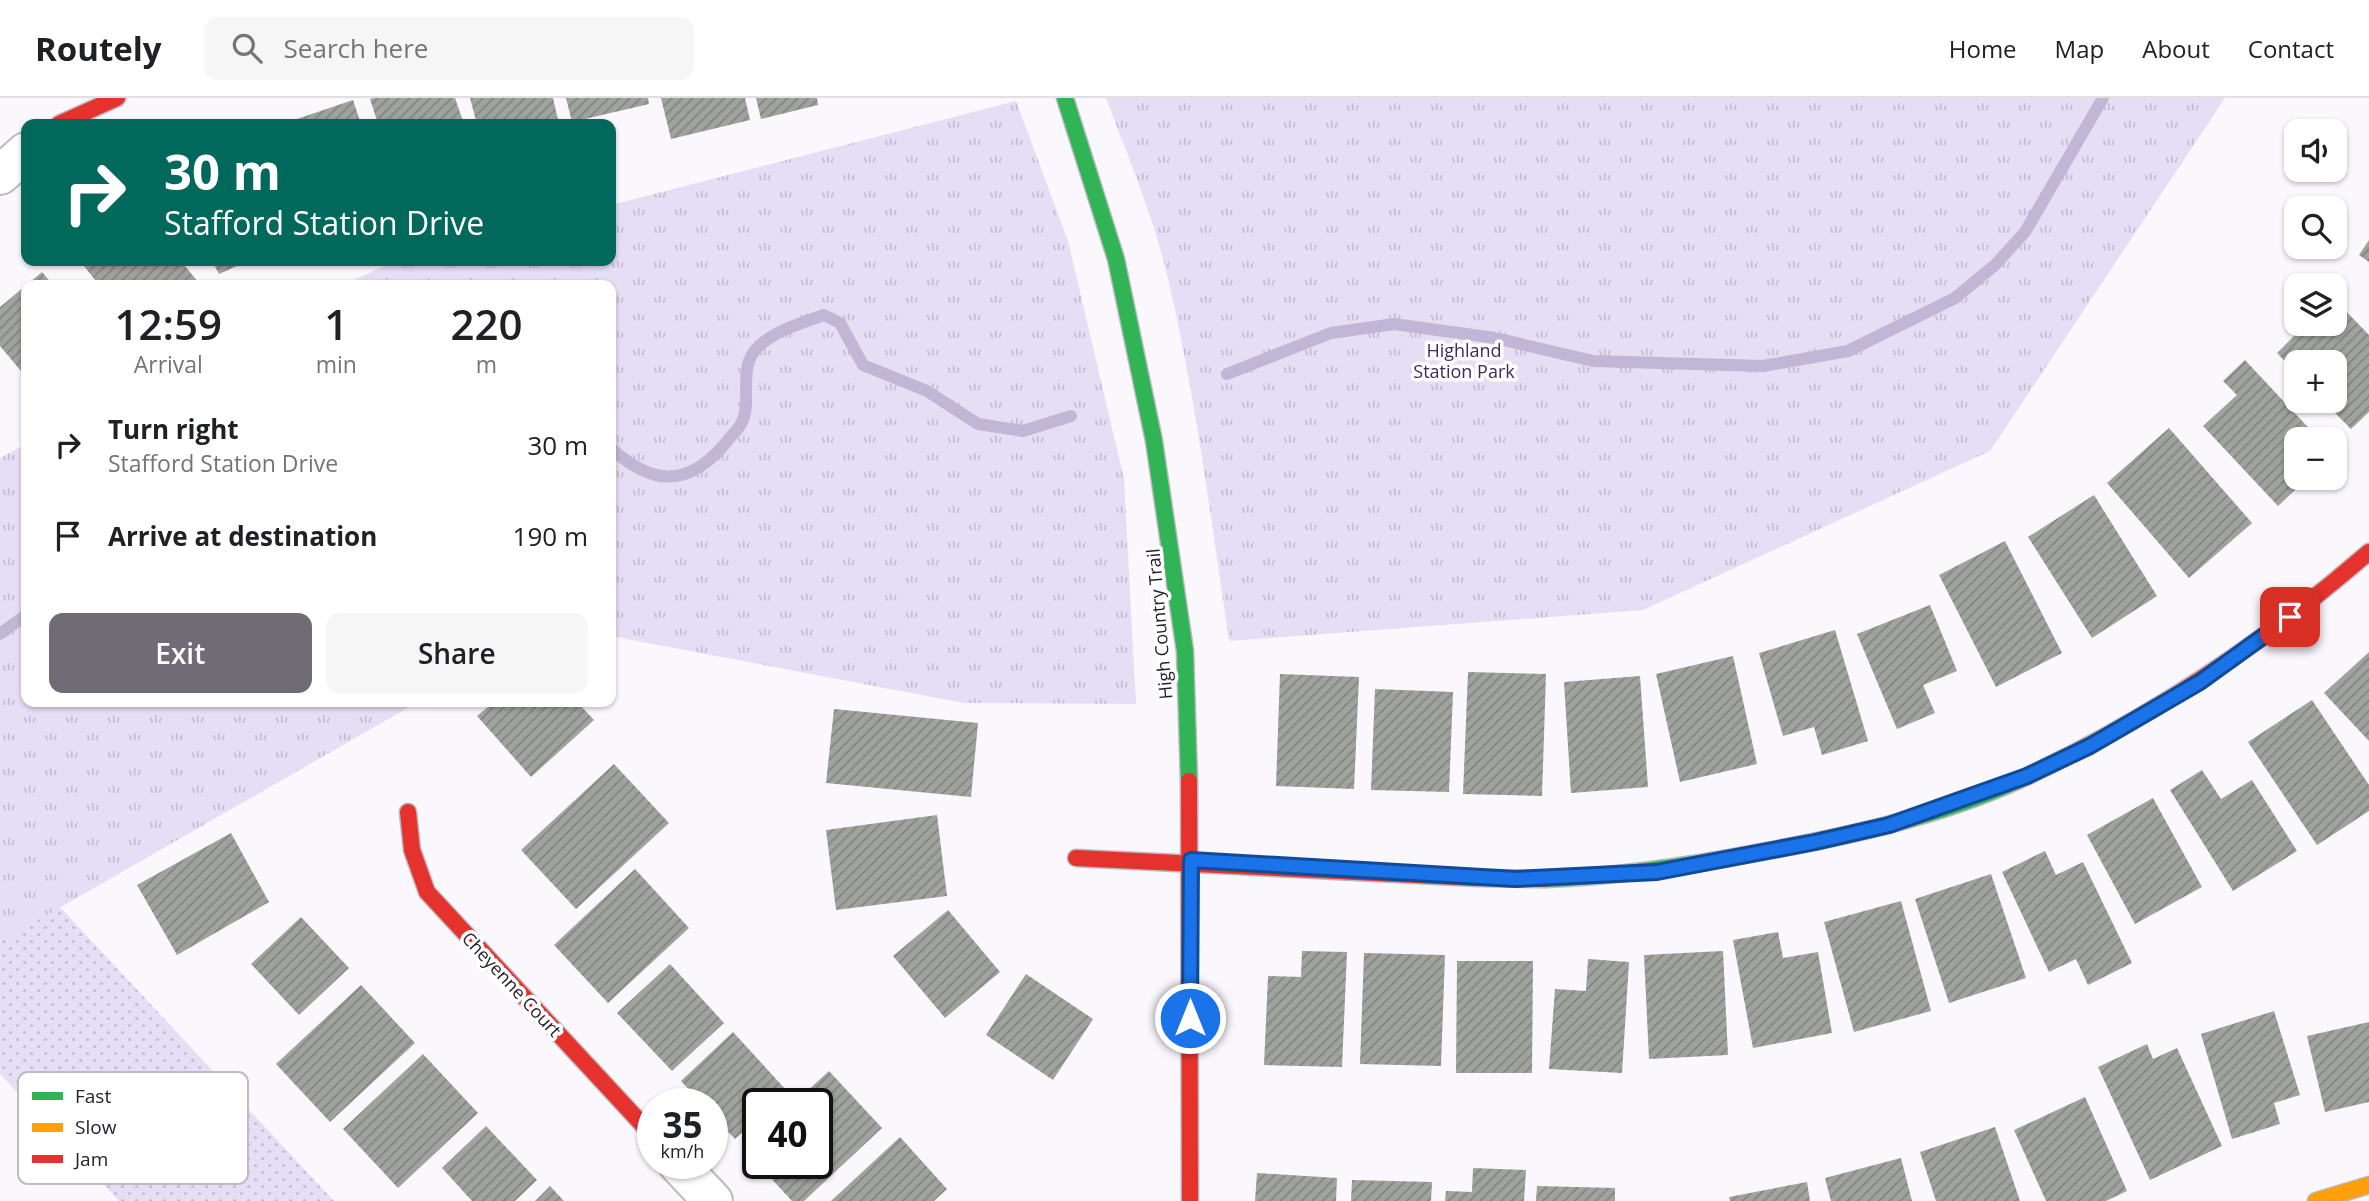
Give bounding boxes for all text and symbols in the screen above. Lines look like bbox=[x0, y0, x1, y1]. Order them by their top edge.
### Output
search box bbox=[204, 17, 694, 80]
text: Routely bbox=[35, 26, 162, 71]
icon: search bbox=[228, 29, 266, 67]
text: Search here bbox=[284, 30, 428, 66]
text: Home bbox=[1949, 32, 2017, 65]
text: Map bbox=[2055, 32, 2104, 65]
text: About bbox=[2142, 32, 2210, 65]
text: Contact bbox=[2248, 32, 2334, 65]
map controls bbox=[2284, 119, 2347, 490]
button: sound bbox=[2284, 119, 2347, 182]
text: 30 m bbox=[164, 138, 281, 204]
icon: right bbox=[49, 147, 140, 238]
button: search bbox=[2284, 196, 2347, 259]
text: Stafford Station Drive bbox=[164, 201, 484, 244]
button: layers bbox=[2284, 273, 2347, 336]
text: 12:59 bbox=[115, 295, 222, 352]
text: 1 bbox=[324, 295, 348, 352]
text: 220 bbox=[450, 295, 522, 352]
park label: Highland Station Park bbox=[1413, 338, 1515, 383]
text: Arrival bbox=[134, 348, 203, 380]
text: min bbox=[316, 348, 357, 380]
text: m bbox=[476, 348, 497, 380]
button: + bbox=[2284, 350, 2347, 413]
text: Turn right bbox=[108, 411, 239, 447]
icon: right bbox=[49, 426, 87, 464]
text: 30 m bbox=[527, 427, 588, 463]
button: − bbox=[2284, 427, 2347, 490]
text: Stafford Station Drive bbox=[108, 447, 338, 479]
icon: arrive bbox=[49, 517, 87, 555]
text: Arrive at destination bbox=[108, 518, 377, 554]
text: 190 m bbox=[513, 518, 588, 554]
street label: High Country Trail bbox=[1140, 548, 1178, 700]
pin bbox=[2260, 587, 2320, 647]
icon: arrive bbox=[2271, 598, 2309, 636]
button: Exit bbox=[49, 613, 312, 693]
button: Share bbox=[326, 613, 588, 693]
street label: Cheyenne Court bbox=[457, 926, 567, 1042]
position arrow bbox=[1153, 981, 1227, 1055]
legend bbox=[18, 1072, 248, 1184]
text: Fast bbox=[75, 1083, 111, 1109]
speed limit sign: 40 bbox=[742, 1088, 833, 1179]
text: 35 bbox=[662, 1101, 703, 1148]
text: Slow bbox=[75, 1114, 117, 1140]
text: km/h bbox=[661, 1139, 704, 1163]
text: Jam bbox=[73, 1146, 108, 1172]

